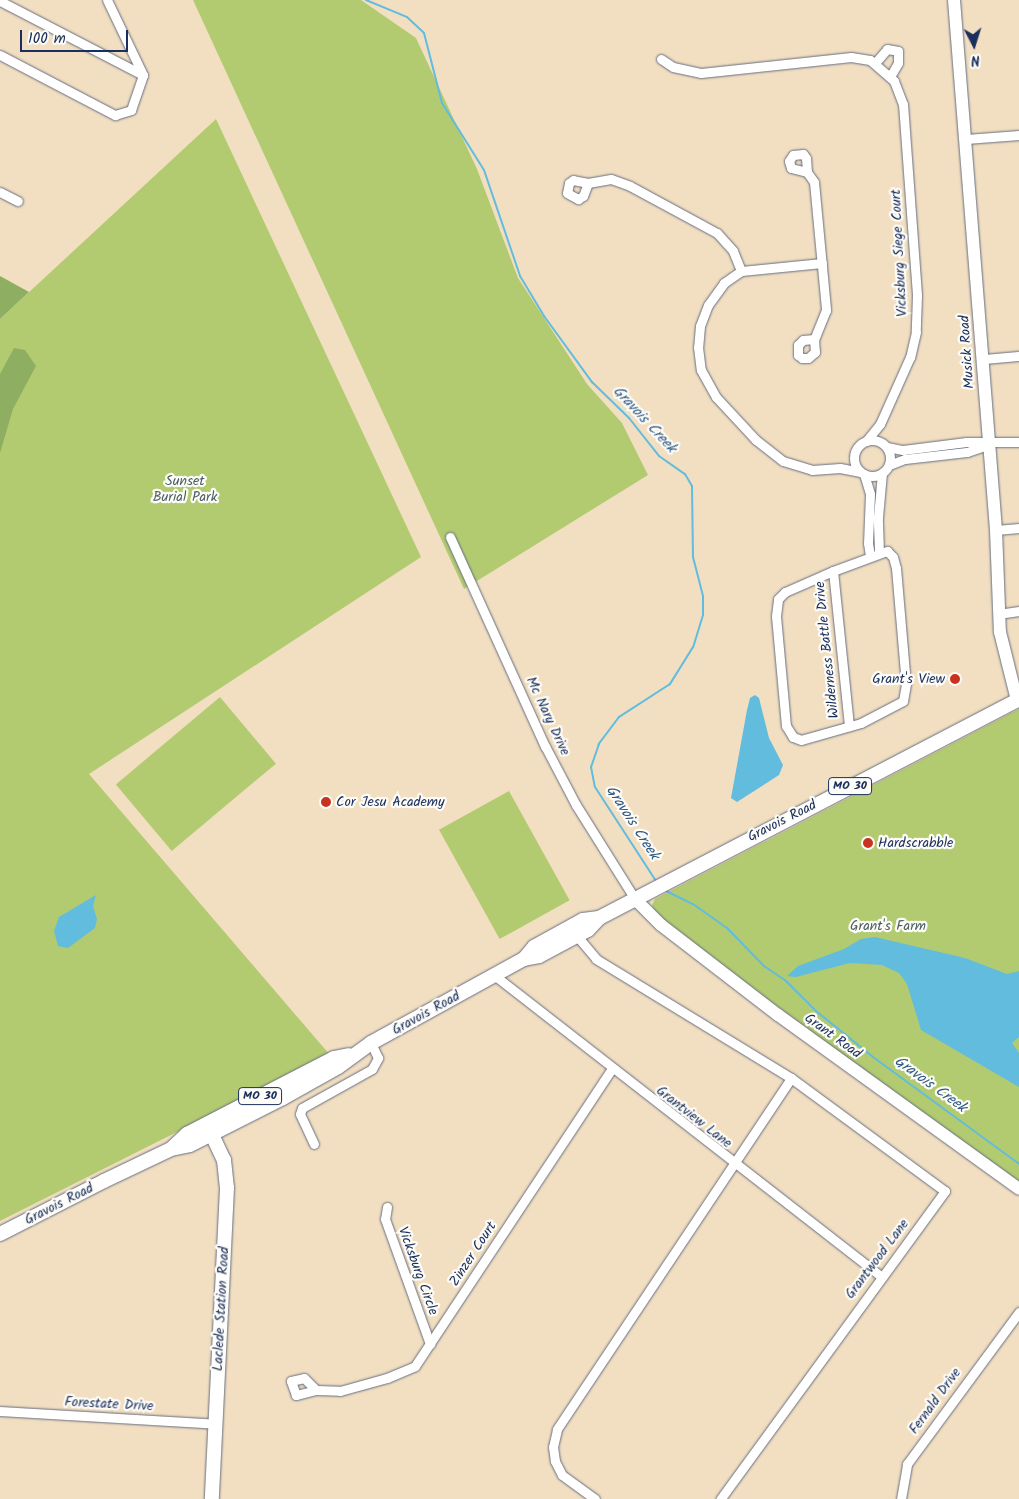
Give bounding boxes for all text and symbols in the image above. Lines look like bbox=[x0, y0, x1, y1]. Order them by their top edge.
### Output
scale bar bbox=[22, 20, 130, 52]
north arrow bbox=[949, 20, 999, 70]
text: 100 m bbox=[28, 27, 66, 51]
text: N bbox=[970, 49, 981, 71]
street label: Vicksburg Siege Court bbox=[887, 189, 911, 317]
street label: Musick Road bbox=[956, 315, 978, 389]
water label: Gravois Creek bbox=[609, 383, 679, 457]
park label: Sunset Burial Park bbox=[153, 473, 217, 506]
street label: Wilderness Battle Drive bbox=[811, 581, 843, 719]
place label: Grant's View bbox=[872, 671, 945, 687]
marker: Grant's View bbox=[949, 673, 961, 685]
street label: Mc Nary Drive bbox=[522, 674, 574, 758]
road number: MO 30 bbox=[828, 776, 872, 796]
water label: Gravois Creek bbox=[601, 783, 663, 863]
place label: Cor Jesu Academy bbox=[336, 794, 444, 810]
marker: Cor Jesu Academy bbox=[320, 796, 332, 808]
street label: Gravois Road bbox=[745, 796, 819, 846]
place label: Hardscrabble bbox=[878, 835, 953, 851]
marker: Hardscrabble bbox=[862, 837, 874, 849]
park label: Grant's Farm bbox=[850, 918, 926, 934]
street label: Gravois Road bbox=[389, 987, 463, 1039]
street label: Grant Road bbox=[801, 1010, 865, 1062]
water label: Gravois Creek bbox=[890, 1053, 970, 1117]
street label: Grantview Lane bbox=[653, 1082, 735, 1152]
road number: MO 30 bbox=[238, 1086, 282, 1106]
street label: Gravois Road bbox=[22, 1179, 96, 1229]
street label: Grantwood Lane bbox=[842, 1216, 912, 1302]
street label: Zinzer Court bbox=[446, 1219, 500, 1289]
street label: Vicksburg Circle bbox=[394, 1225, 442, 1317]
street label: Laclede Station Road bbox=[209, 1246, 233, 1372]
street label: Fernald Drive bbox=[905, 1365, 965, 1437]
street label: Forestate Drive bbox=[64, 1393, 154, 1415]

